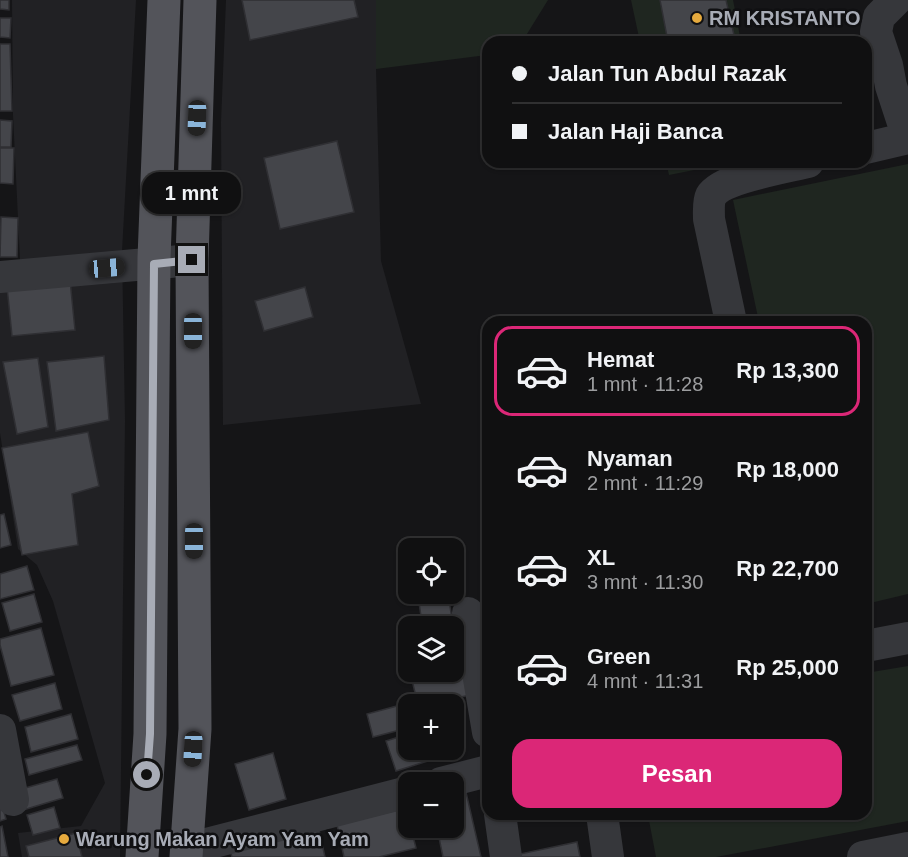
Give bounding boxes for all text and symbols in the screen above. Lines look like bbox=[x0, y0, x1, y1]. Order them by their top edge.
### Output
place label: RM KRISTANTO bbox=[709, 7, 860, 29]
marker: RM KRISTANTO bbox=[690, 11, 704, 25]
text: Jalan Tun Abdul Razak bbox=[548, 61, 786, 86]
car bbox=[187, 100, 207, 136]
text: Jalan Haji Banca bbox=[548, 119, 723, 144]
callout: 1 mnt bbox=[142, 173, 242, 215]
text: 1 mnt bbox=[165, 182, 218, 204]
route end bbox=[178, 246, 205, 273]
car bbox=[88, 257, 126, 279]
car bbox=[184, 313, 202, 349]
icon: car bbox=[515, 344, 569, 398]
text: Hemat bbox=[587, 347, 654, 372]
text: Rp 13,300 bbox=[736, 358, 839, 383]
text: 1 mnt · 11:28 bbox=[587, 373, 703, 395]
icon: car bbox=[515, 443, 569, 497]
text: Nyaman bbox=[587, 446, 673, 471]
text: Rp 18,000 bbox=[736, 457, 839, 482]
text: 2 mnt · 11:29 bbox=[587, 472, 703, 494]
car bbox=[185, 523, 203, 559]
map controls bbox=[398, 538, 464, 838]
button: locate bbox=[398, 538, 464, 604]
icon: car bbox=[515, 542, 569, 596]
text: XL bbox=[587, 545, 615, 570]
text: Rp 22,700 bbox=[736, 556, 839, 581]
text: 3 mnt · 11:30 bbox=[587, 571, 703, 593]
button: layers bbox=[398, 616, 464, 682]
icon: car bbox=[515, 641, 569, 695]
text: Green bbox=[587, 644, 651, 669]
text: Rp 25,000 bbox=[736, 655, 839, 680]
text: 4 mnt · 11:31 bbox=[587, 670, 703, 692]
button: + bbox=[398, 694, 464, 760]
car bbox=[183, 731, 203, 767]
button: Pesan bbox=[512, 739, 842, 808]
route start bbox=[133, 761, 160, 788]
button: − bbox=[398, 772, 464, 838]
place label: Warung Makan Ayam Yam Yam bbox=[76, 828, 369, 850]
marker: Warung Makan Ayam Yam Yam bbox=[57, 832, 71, 846]

